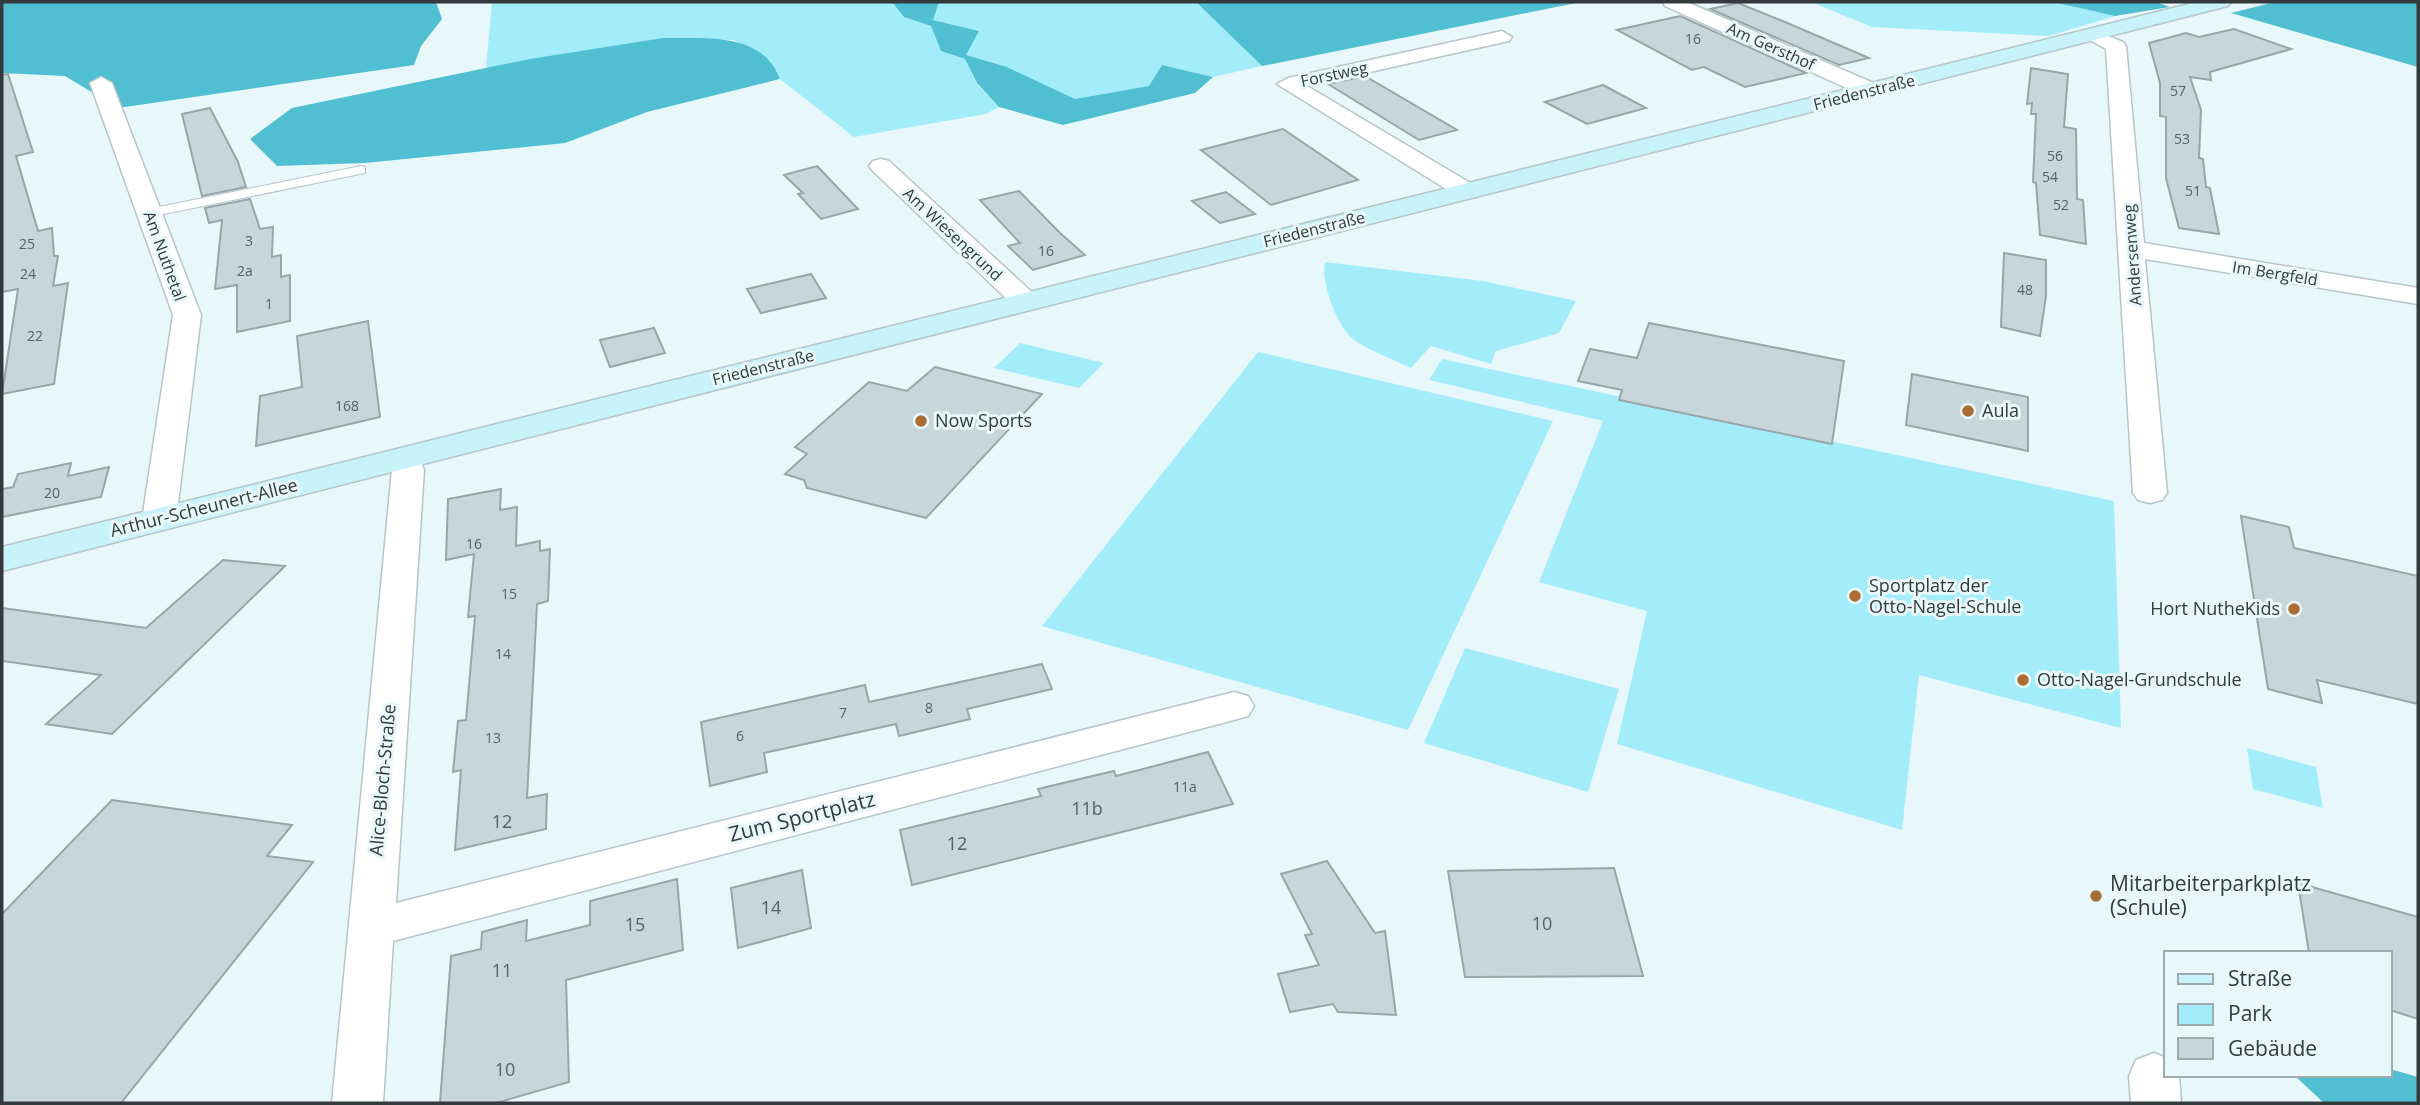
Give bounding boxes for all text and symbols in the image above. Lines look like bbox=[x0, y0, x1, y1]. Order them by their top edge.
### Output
street label: Am Gersthof bbox=[1723, 17, 1820, 76]
house number: 16 bbox=[1685, 29, 1701, 48]
street label: Forstweg bbox=[1299, 56, 1370, 92]
street label: Friedenstraße bbox=[1811, 69, 1917, 115]
house number: 57 bbox=[2170, 81, 2186, 100]
house number: 53 bbox=[2174, 129, 2190, 148]
house number: 56 bbox=[2047, 146, 2063, 165]
house number: 54 bbox=[2042, 167, 2058, 186]
house number: 51 bbox=[2185, 181, 2201, 200]
street label: Am Wiesengrund bbox=[899, 182, 1007, 286]
house number: 52 bbox=[2053, 195, 2069, 214]
street label: Andersenweg bbox=[2117, 203, 2147, 307]
street label: Friedenstraße bbox=[1261, 206, 1367, 252]
street label: Am Nuthetal bbox=[139, 208, 191, 304]
house number: 3 bbox=[245, 231, 253, 250]
house number: 25 bbox=[19, 234, 35, 253]
house number: 16 bbox=[1038, 241, 1054, 260]
street label: Im Bergfeld bbox=[2231, 255, 2319, 291]
house number: 2a bbox=[237, 261, 253, 280]
house number: 24 bbox=[20, 264, 36, 283]
house number: 48 bbox=[2017, 280, 2033, 299]
house number: 1 bbox=[265, 294, 273, 313]
house number: 22 bbox=[27, 326, 43, 345]
street label: Friedenstraße bbox=[710, 344, 816, 390]
house number: 168 bbox=[335, 396, 359, 415]
place label: Aula bbox=[1982, 398, 2019, 422]
marker: Aula bbox=[1960, 403, 1976, 419]
place label: Now Sports bbox=[935, 408, 1032, 432]
marker: Now Sports bbox=[913, 413, 929, 429]
street label: Arthur-Scheunert-Allee bbox=[107, 472, 300, 542]
house number: 20 bbox=[44, 483, 60, 502]
house number: 16 bbox=[466, 534, 482, 553]
place label: Sportplatz der Otto-Nagel-Schule bbox=[1869, 573, 2021, 618]
house number: 15 bbox=[501, 584, 517, 603]
marker: Sportplatz der Otto-Nagel-Schule bbox=[1847, 588, 1863, 604]
place label: Hort NutheKids bbox=[2150, 596, 2280, 620]
marker: Hort NutheKids bbox=[2286, 601, 2302, 617]
house number: 14 bbox=[495, 644, 511, 663]
place label: Otto-Nagel-Grundschule bbox=[2037, 667, 2242, 691]
marker: Otto-Nagel-Grundschule bbox=[2015, 672, 2031, 688]
house number: 8 bbox=[925, 698, 933, 717]
street label: Alice-Bloch-Straße bbox=[363, 703, 401, 857]
house number: 7 bbox=[839, 703, 847, 722]
house number: 6 bbox=[736, 726, 744, 745]
house number: 13 bbox=[485, 728, 501, 747]
house number: 11a bbox=[1173, 777, 1197, 796]
street label: Zum Sportplatz bbox=[726, 784, 878, 848]
house number: 11b bbox=[1071, 796, 1103, 820]
house number: 12 bbox=[492, 809, 512, 833]
house number: 12 bbox=[947, 831, 967, 855]
place label: Mitarbeiterparkplatz (Schule) bbox=[2110, 869, 2311, 921]
marker: Mitarbeiterparkplatz (Schule) bbox=[2088, 888, 2104, 904]
house number: 14 bbox=[761, 895, 781, 919]
house number: 10 bbox=[1532, 911, 1552, 935]
house number: 15 bbox=[625, 912, 645, 936]
legend bbox=[2164, 951, 2392, 1077]
house number: 11 bbox=[492, 958, 512, 982]
text: Straße bbox=[2228, 964, 2292, 992]
text: Park bbox=[2228, 999, 2272, 1027]
text: Gebäude bbox=[2228, 1034, 2317, 1062]
house number: 10 bbox=[495, 1057, 515, 1081]

